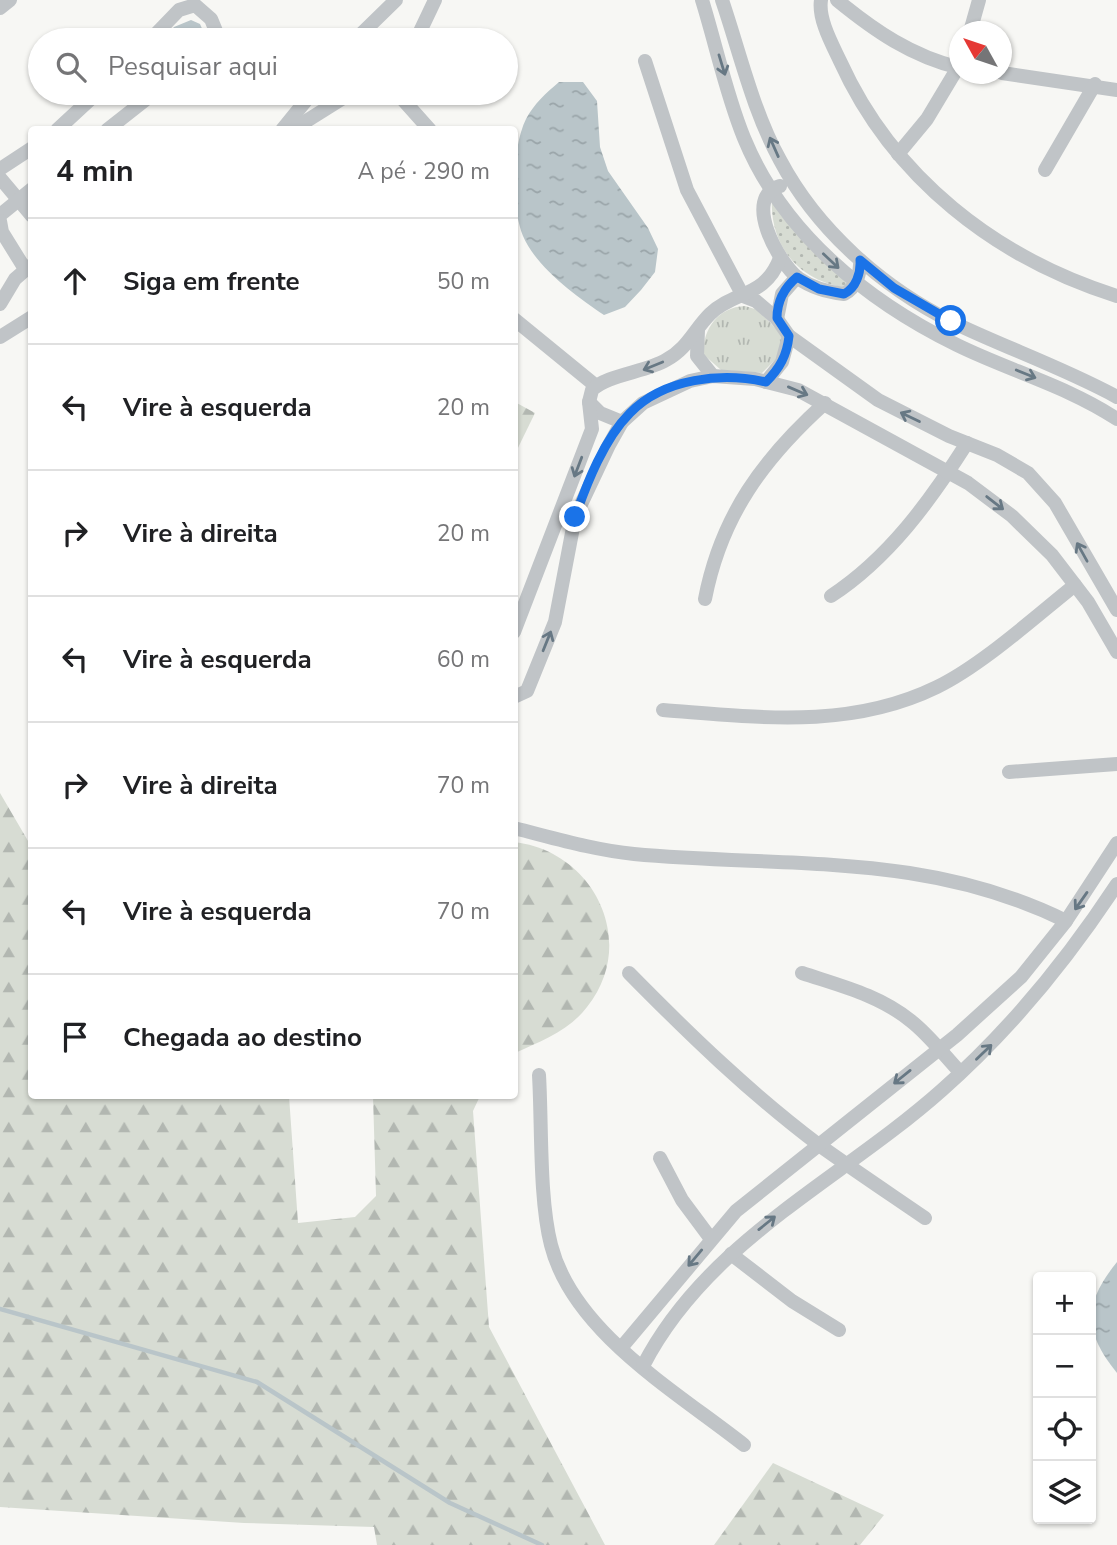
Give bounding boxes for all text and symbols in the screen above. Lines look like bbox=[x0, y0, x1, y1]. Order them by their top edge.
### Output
north arrow bbox=[949, 21, 1012, 84]
search box bbox=[28, 28, 518, 105]
icon: search bbox=[52, 48, 90, 86]
text: Pesquisar aqui bbox=[108, 49, 278, 84]
one-way arrow bbox=[716, 54, 729, 76]
one-way arrow bbox=[767, 136, 780, 158]
text: 4 min bbox=[56, 151, 134, 192]
text: A pé · 290 m bbox=[358, 156, 490, 187]
one-way arrow bbox=[822, 253, 839, 270]
icon: ahead bbox=[56, 262, 94, 300]
text: Siga em frente bbox=[123, 264, 300, 299]
text: 50 m bbox=[437, 266, 490, 297]
route start bbox=[935, 305, 966, 336]
one-way arrow bbox=[642, 361, 664, 374]
one-way arrow bbox=[1015, 368, 1037, 381]
one-way arrow bbox=[787, 385, 808, 398]
icon: left bbox=[56, 388, 94, 426]
text: Vire à esquerda bbox=[123, 390, 312, 425]
text: 20 m bbox=[437, 392, 490, 423]
one-way arrow bbox=[900, 410, 921, 424]
one-way arrow bbox=[570, 455, 583, 477]
one-way arrow bbox=[986, 495, 1004, 511]
route end bbox=[559, 501, 590, 532]
icon: right bbox=[56, 514, 94, 552]
text: Vire à direita bbox=[123, 516, 278, 551]
text: 20 m bbox=[437, 518, 490, 549]
one-way arrow bbox=[1075, 542, 1088, 563]
one-way arrow bbox=[542, 631, 555, 652]
icon: left bbox=[56, 640, 94, 678]
text: Vire à esquerda bbox=[123, 642, 312, 677]
text: 60 m bbox=[437, 644, 490, 675]
icon: right bbox=[56, 766, 94, 804]
text: Vire à direita bbox=[123, 768, 278, 803]
text: 70 m bbox=[437, 770, 490, 801]
one-way arrow bbox=[1074, 891, 1088, 910]
icon: left bbox=[56, 892, 94, 930]
text: Vire à esquerda bbox=[123, 894, 312, 929]
text: 70 m bbox=[437, 896, 490, 927]
icon: arrive bbox=[56, 1018, 94, 1056]
text: Chegada ao destino bbox=[123, 1020, 362, 1055]
one-way arrow bbox=[975, 1043, 992, 1060]
one-way arrow bbox=[894, 1069, 912, 1085]
one-way arrow bbox=[758, 1216, 776, 1231]
one-way arrow bbox=[687, 1249, 703, 1267]
map controls bbox=[1033, 1272, 1096, 1524]
button: + bbox=[1033, 1272, 1096, 1335]
button: − bbox=[1033, 1335, 1096, 1398]
button: locate bbox=[1033, 1398, 1096, 1461]
button: layers bbox=[1033, 1461, 1096, 1524]

